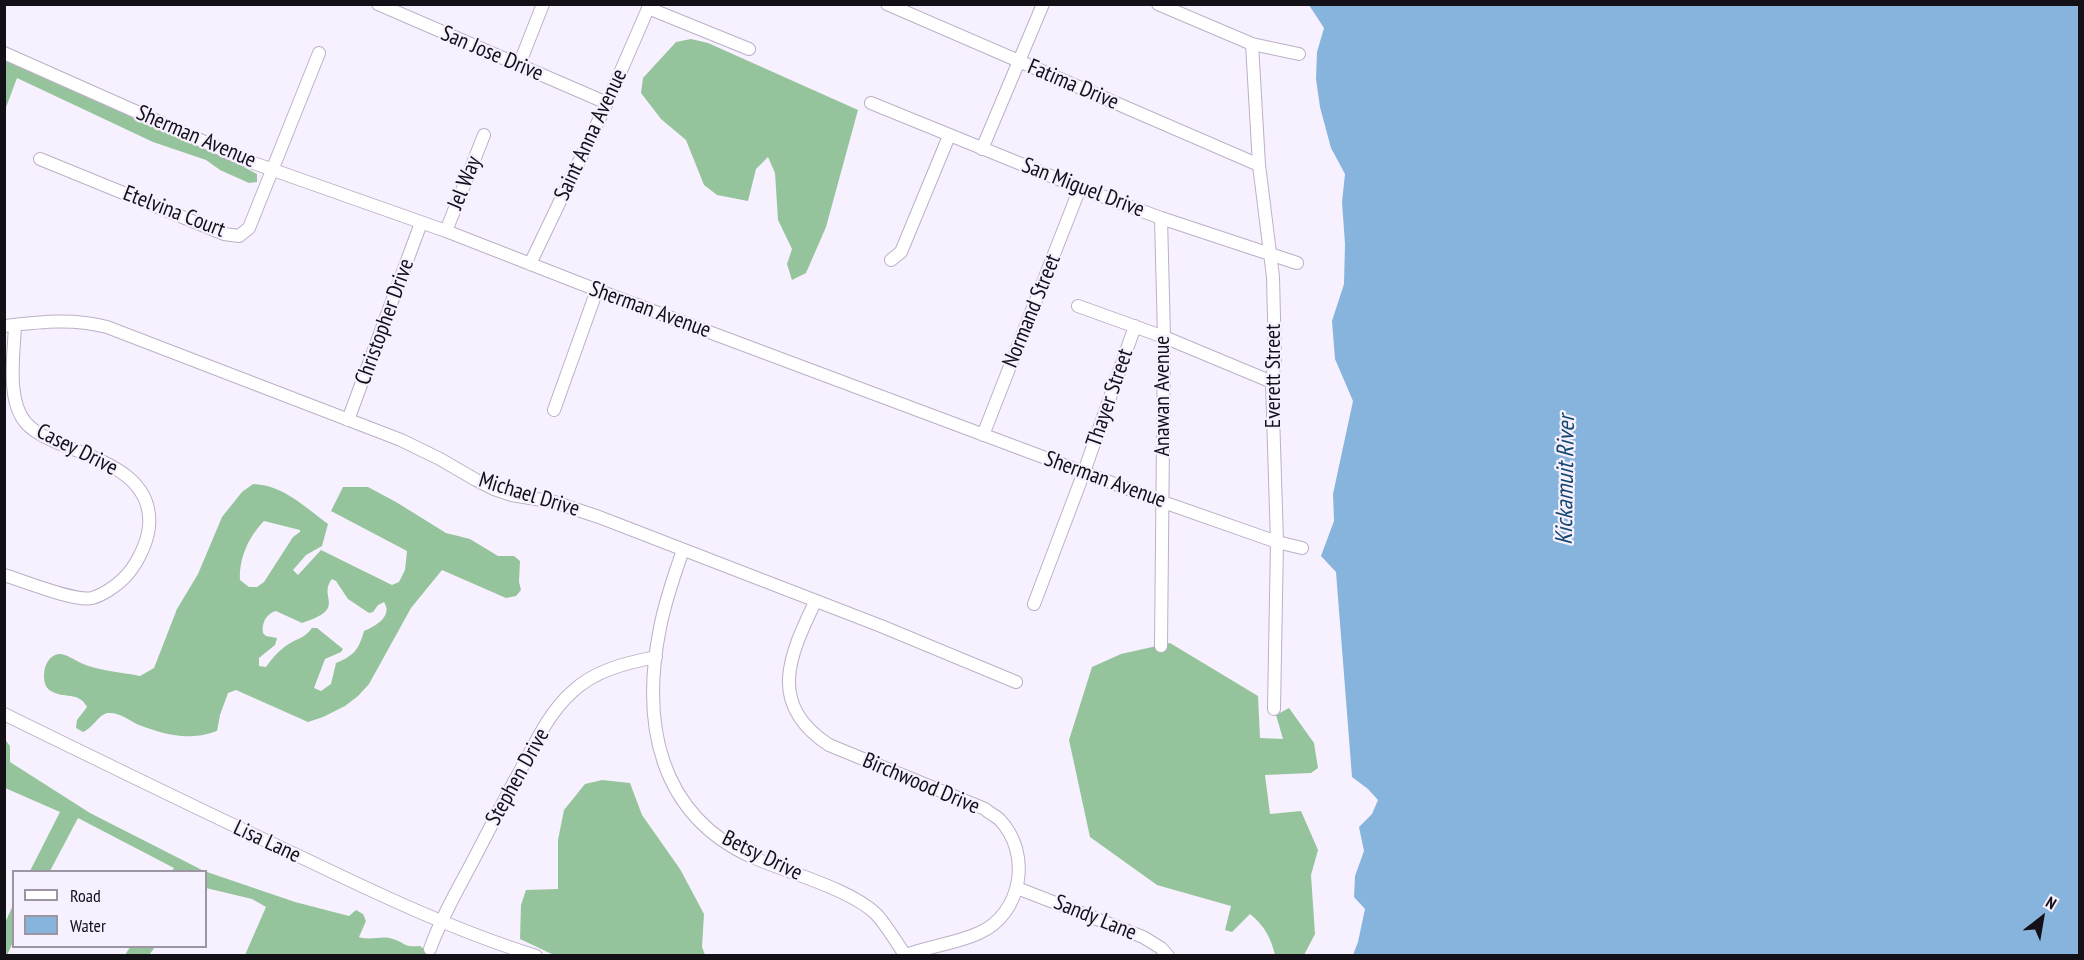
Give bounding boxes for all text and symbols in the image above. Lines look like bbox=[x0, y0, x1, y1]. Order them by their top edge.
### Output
street label: San Jose Drive bbox=[437, 21, 547, 87]
street label: Fatima Drive bbox=[1023, 54, 1123, 116]
street label: Saint Anna Avenue bbox=[549, 65, 633, 205]
street label: Sherman Avenue bbox=[132, 100, 260, 174]
street label: Jel Way bbox=[442, 152, 488, 214]
street label: San Miguel Drive bbox=[1018, 153, 1148, 223]
street label: Etelvina Court bbox=[119, 180, 229, 244]
street label: Normand Street bbox=[997, 250, 1067, 372]
street label: Christopher Drive bbox=[350, 255, 420, 389]
street label: Sherman Avenue bbox=[586, 276, 714, 344]
street label: Everett Street bbox=[1261, 324, 1287, 428]
street label: Anawan Avenue bbox=[1150, 336, 1176, 456]
street label: Thayer Street bbox=[1081, 346, 1139, 450]
water label: Kickamuit River bbox=[1550, 415, 1582, 545]
street label: Casey Drive bbox=[32, 418, 122, 482]
street label: Sherman Avenue bbox=[1041, 446, 1169, 514]
street label: Michael Drive bbox=[475, 467, 583, 523]
street label: Stephen Drive bbox=[481, 724, 555, 830]
street label: Birchwood Drive bbox=[858, 748, 984, 820]
street label: Lisa Lane bbox=[229, 815, 305, 869]
street label: Betsy Drive bbox=[718, 825, 806, 887]
legend bbox=[12, 870, 207, 948]
text: Road bbox=[70, 884, 101, 907]
north arrow bbox=[2012, 888, 2072, 948]
street label: Sandy Lane bbox=[1050, 890, 1140, 946]
text: N bbox=[2042, 892, 2060, 913]
text: Water bbox=[70, 914, 106, 937]

